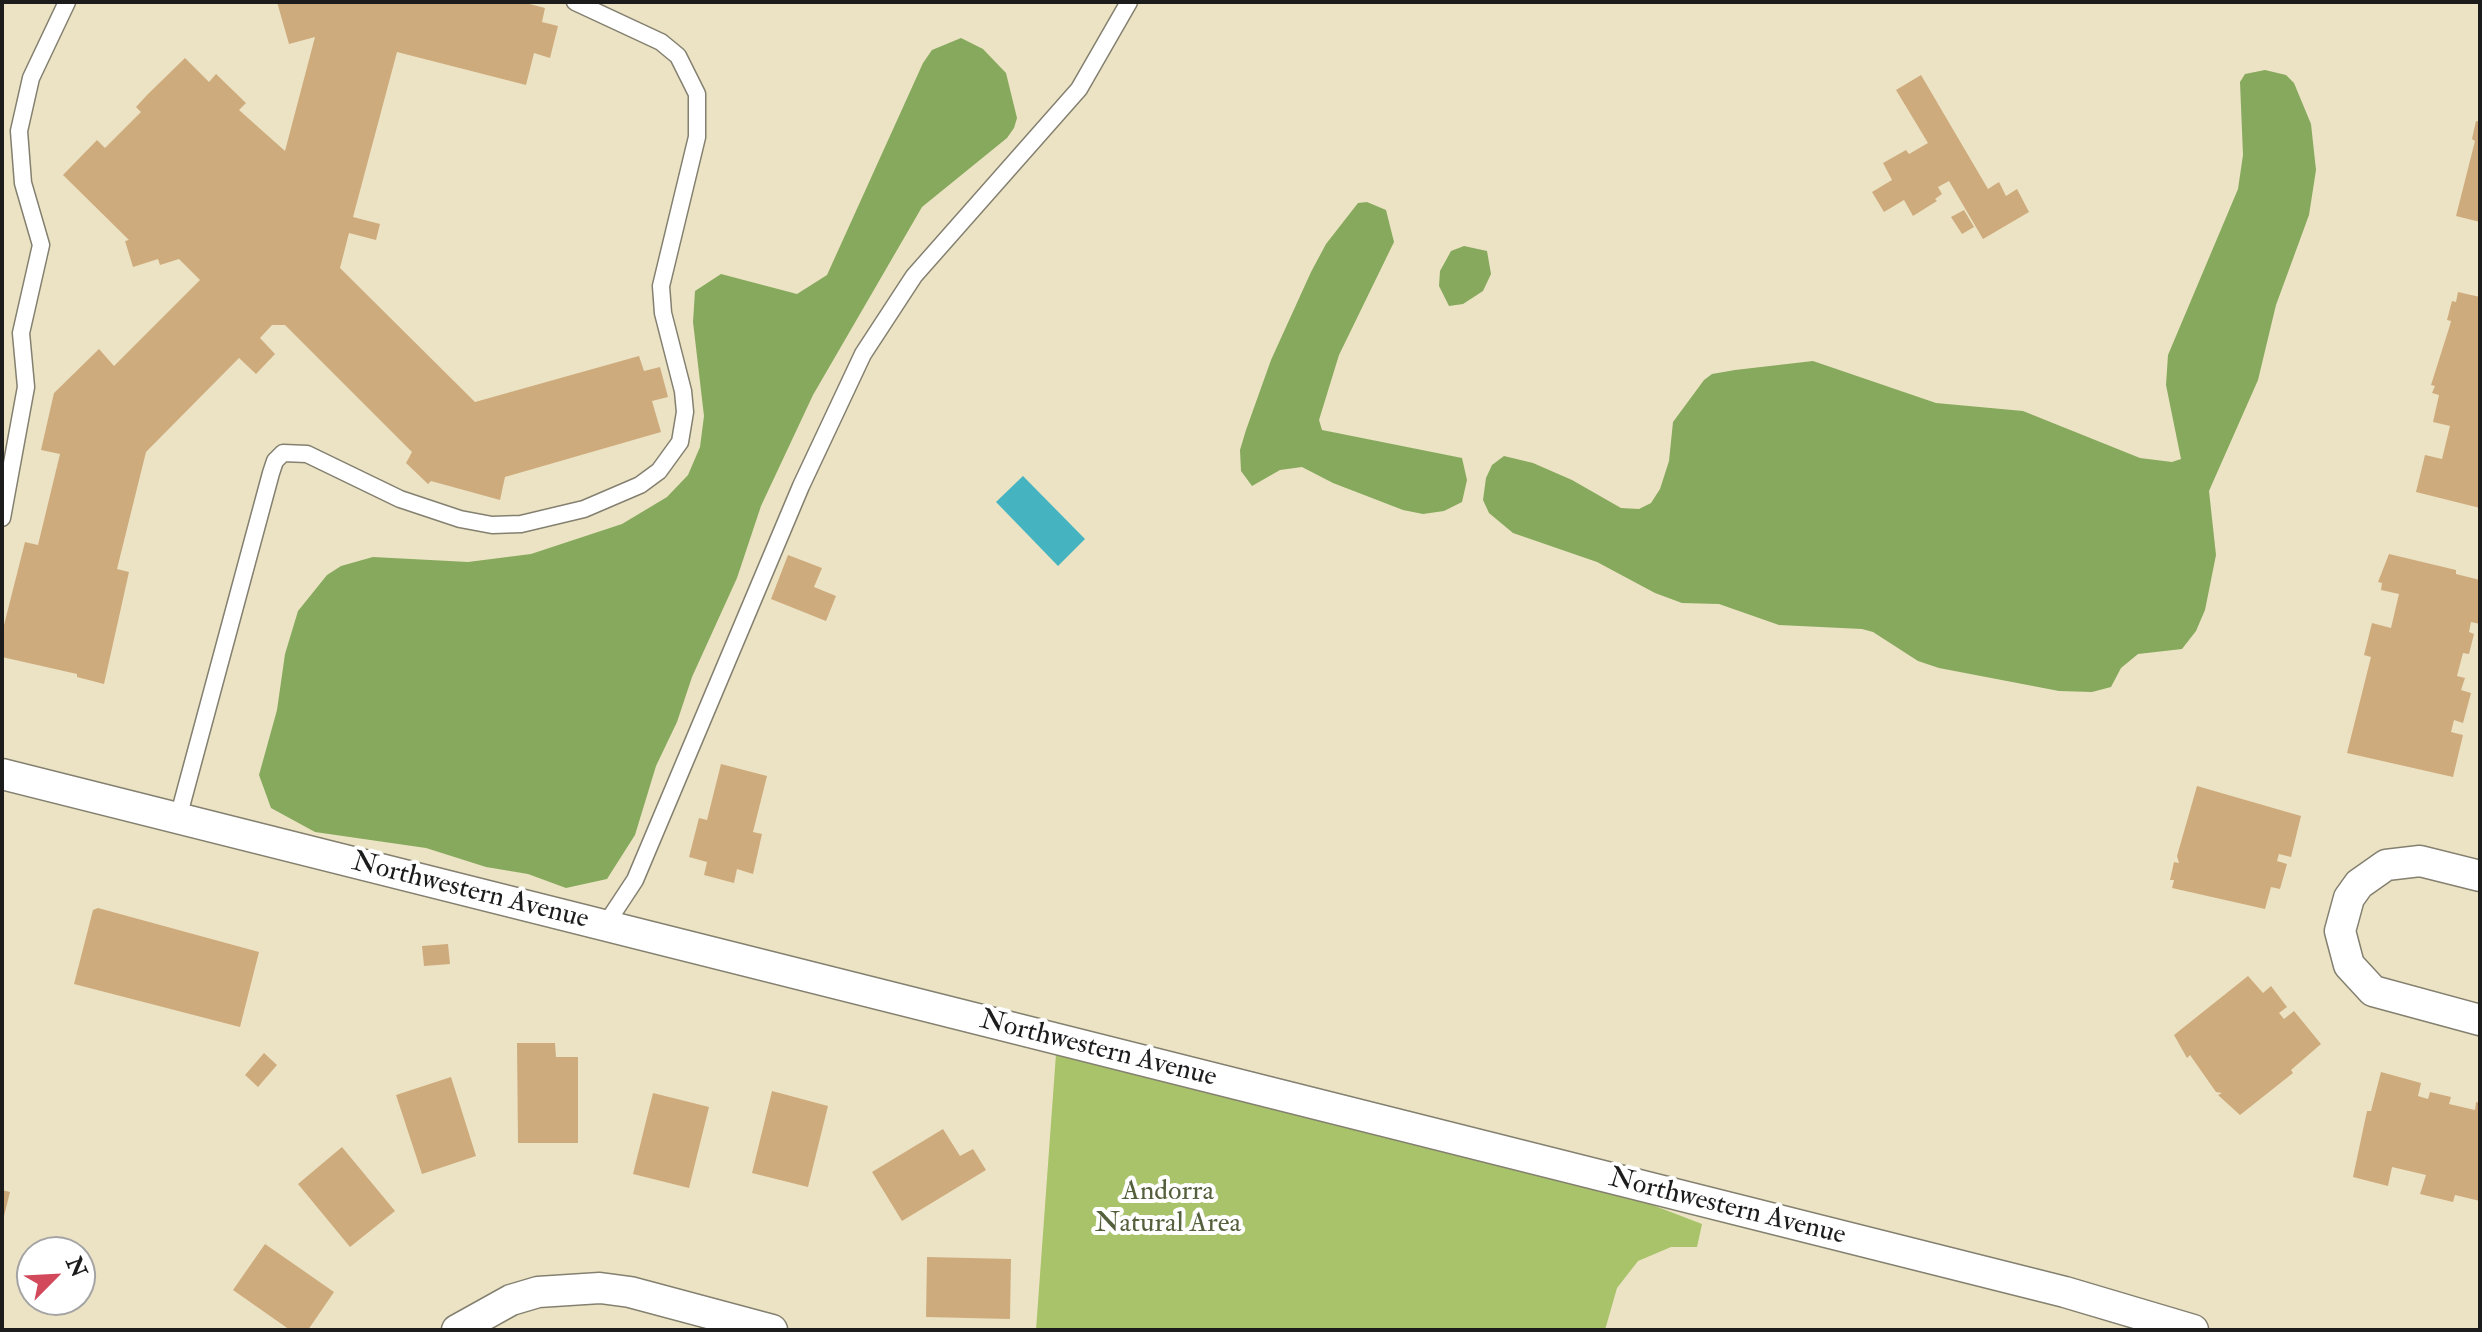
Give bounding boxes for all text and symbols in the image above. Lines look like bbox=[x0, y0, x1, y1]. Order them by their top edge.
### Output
street label: Northwestern Avenue bbox=[348, 846, 592, 938]
street label: Northwestern Avenue bbox=[976, 1004, 1220, 1096]
street label: Northwestern Avenue bbox=[1605, 1162, 1849, 1254]
park label: Andorra Natural Area bbox=[1095, 1176, 1241, 1242]
north arrow bbox=[16, 1236, 96, 1316]
text: N bbox=[59, 1252, 93, 1282]

